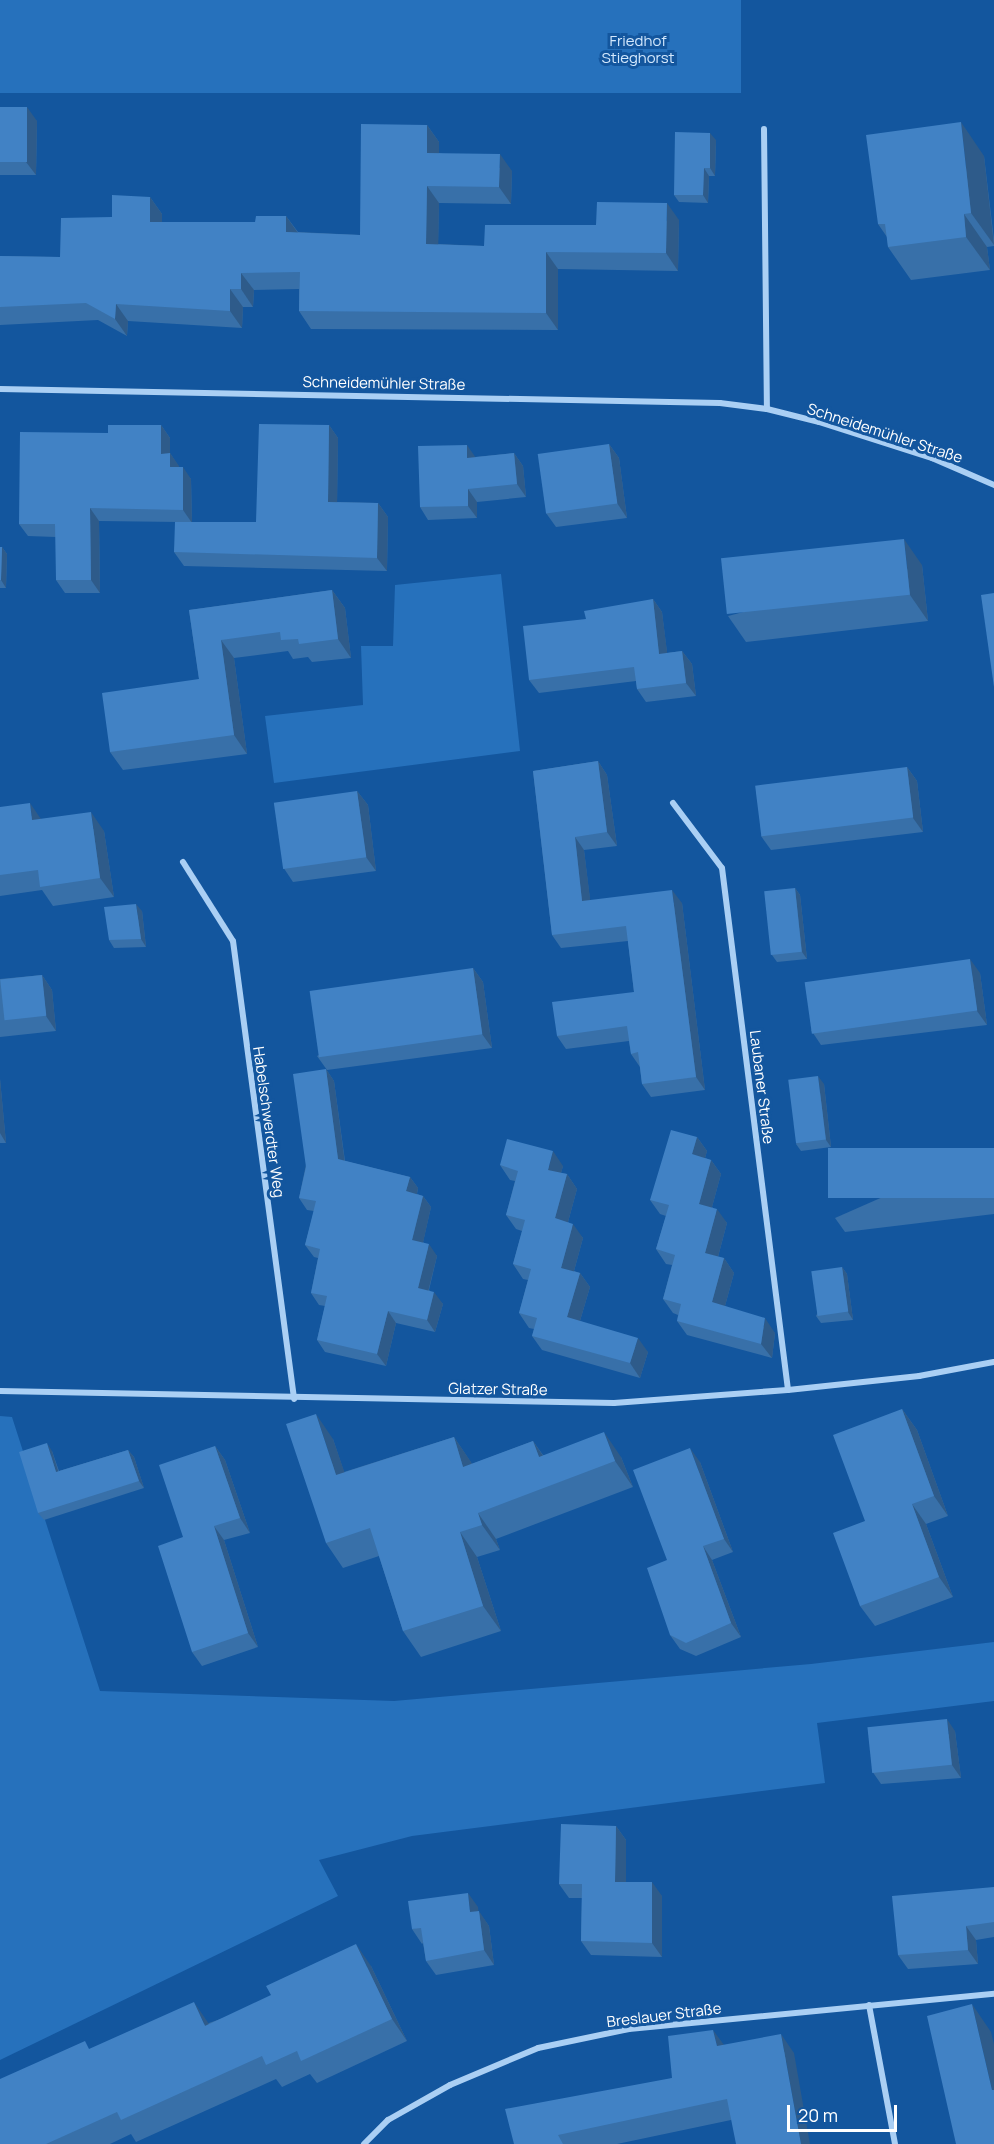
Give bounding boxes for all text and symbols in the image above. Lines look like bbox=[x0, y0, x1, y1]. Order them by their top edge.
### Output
park label: Friedhof Stieghorst bbox=[601, 31, 675, 66]
street label: Schneidemühler Straße bbox=[303, 373, 465, 393]
street label: Schneidemühler Straße bbox=[805, 399, 965, 467]
street label: Laubaner Straße bbox=[746, 1029, 778, 1145]
street label: Habelschwerdter Weg bbox=[249, 1045, 289, 1199]
street label: Glatzer Straße bbox=[448, 1379, 548, 1399]
street label: Breslauer Straße bbox=[606, 1999, 722, 2031]
scale bar bbox=[790, 2093, 900, 2131]
text: 20 m bbox=[798, 2103, 838, 2127]

